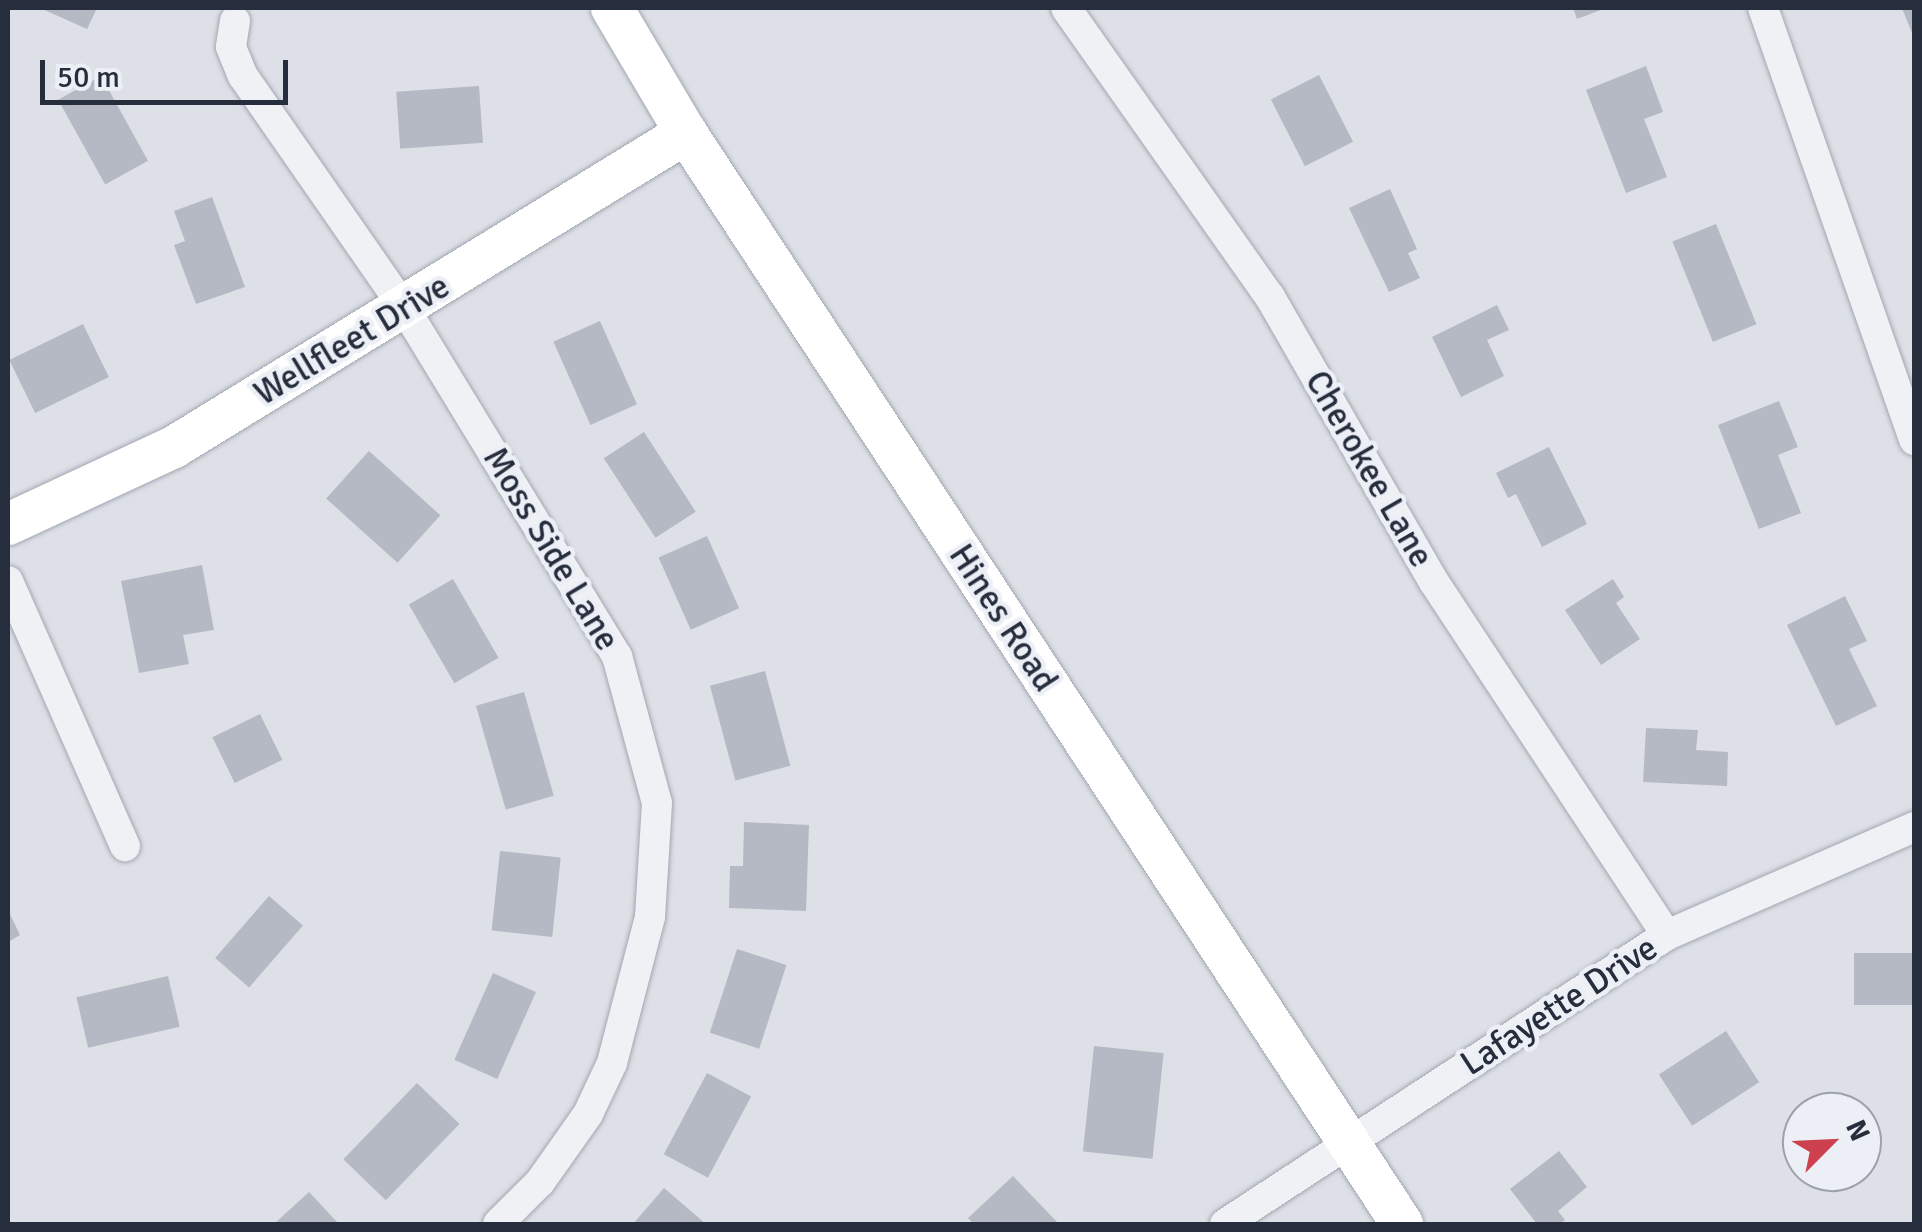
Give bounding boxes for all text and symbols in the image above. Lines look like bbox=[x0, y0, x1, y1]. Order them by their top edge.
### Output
scale bar bbox=[45, 40, 292, 102]
text: 50 m bbox=[57, 59, 120, 96]
street label: Wellfleet Drive bbox=[247, 265, 457, 415]
street label: Cherokee Lane bbox=[1296, 363, 1442, 575]
street label: Moss Side Lane bbox=[474, 440, 628, 658]
street label: Hines Road bbox=[940, 536, 1066, 700]
street label: Lafayette Drive bbox=[1453, 927, 1665, 1085]
north arrow bbox=[1782, 1092, 1882, 1192]
text: N bbox=[1838, 1115, 1877, 1146]

